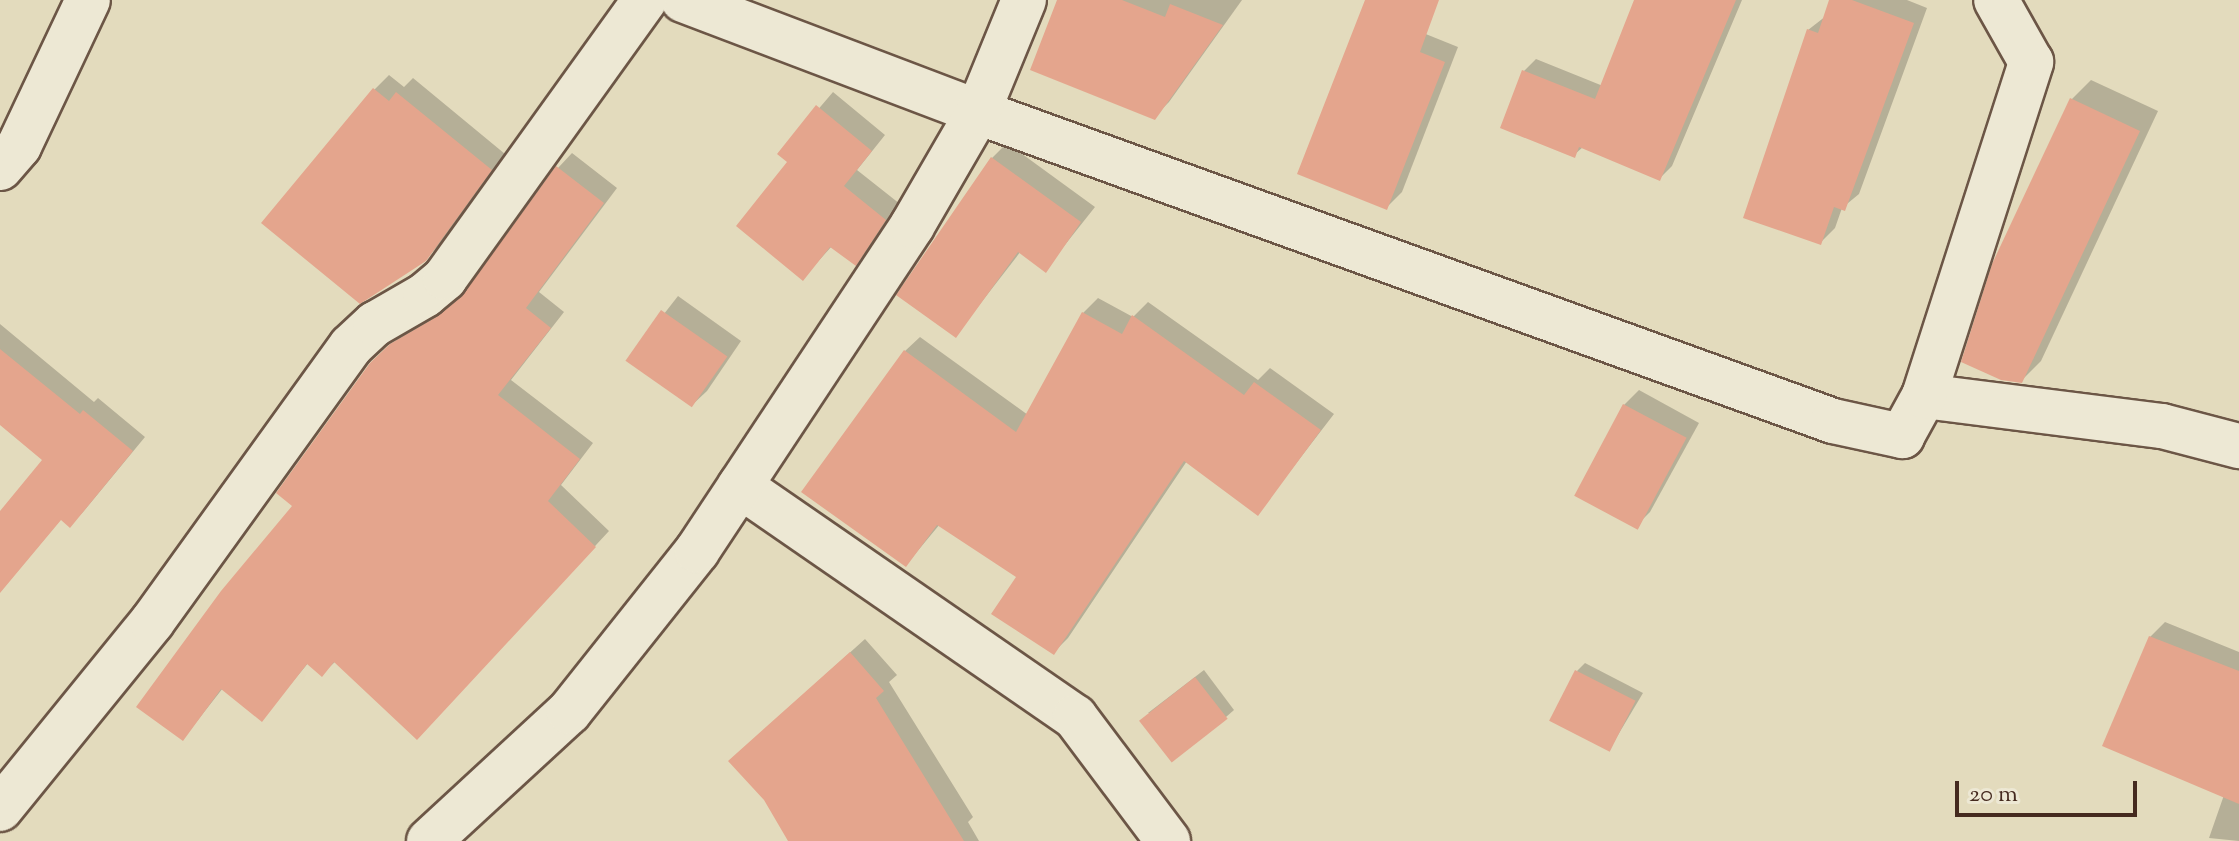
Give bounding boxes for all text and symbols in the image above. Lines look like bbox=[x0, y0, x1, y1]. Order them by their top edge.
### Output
scale bar bbox=[1959, 765, 2141, 815]
text: 20 m bbox=[1969, 778, 2018, 812]

